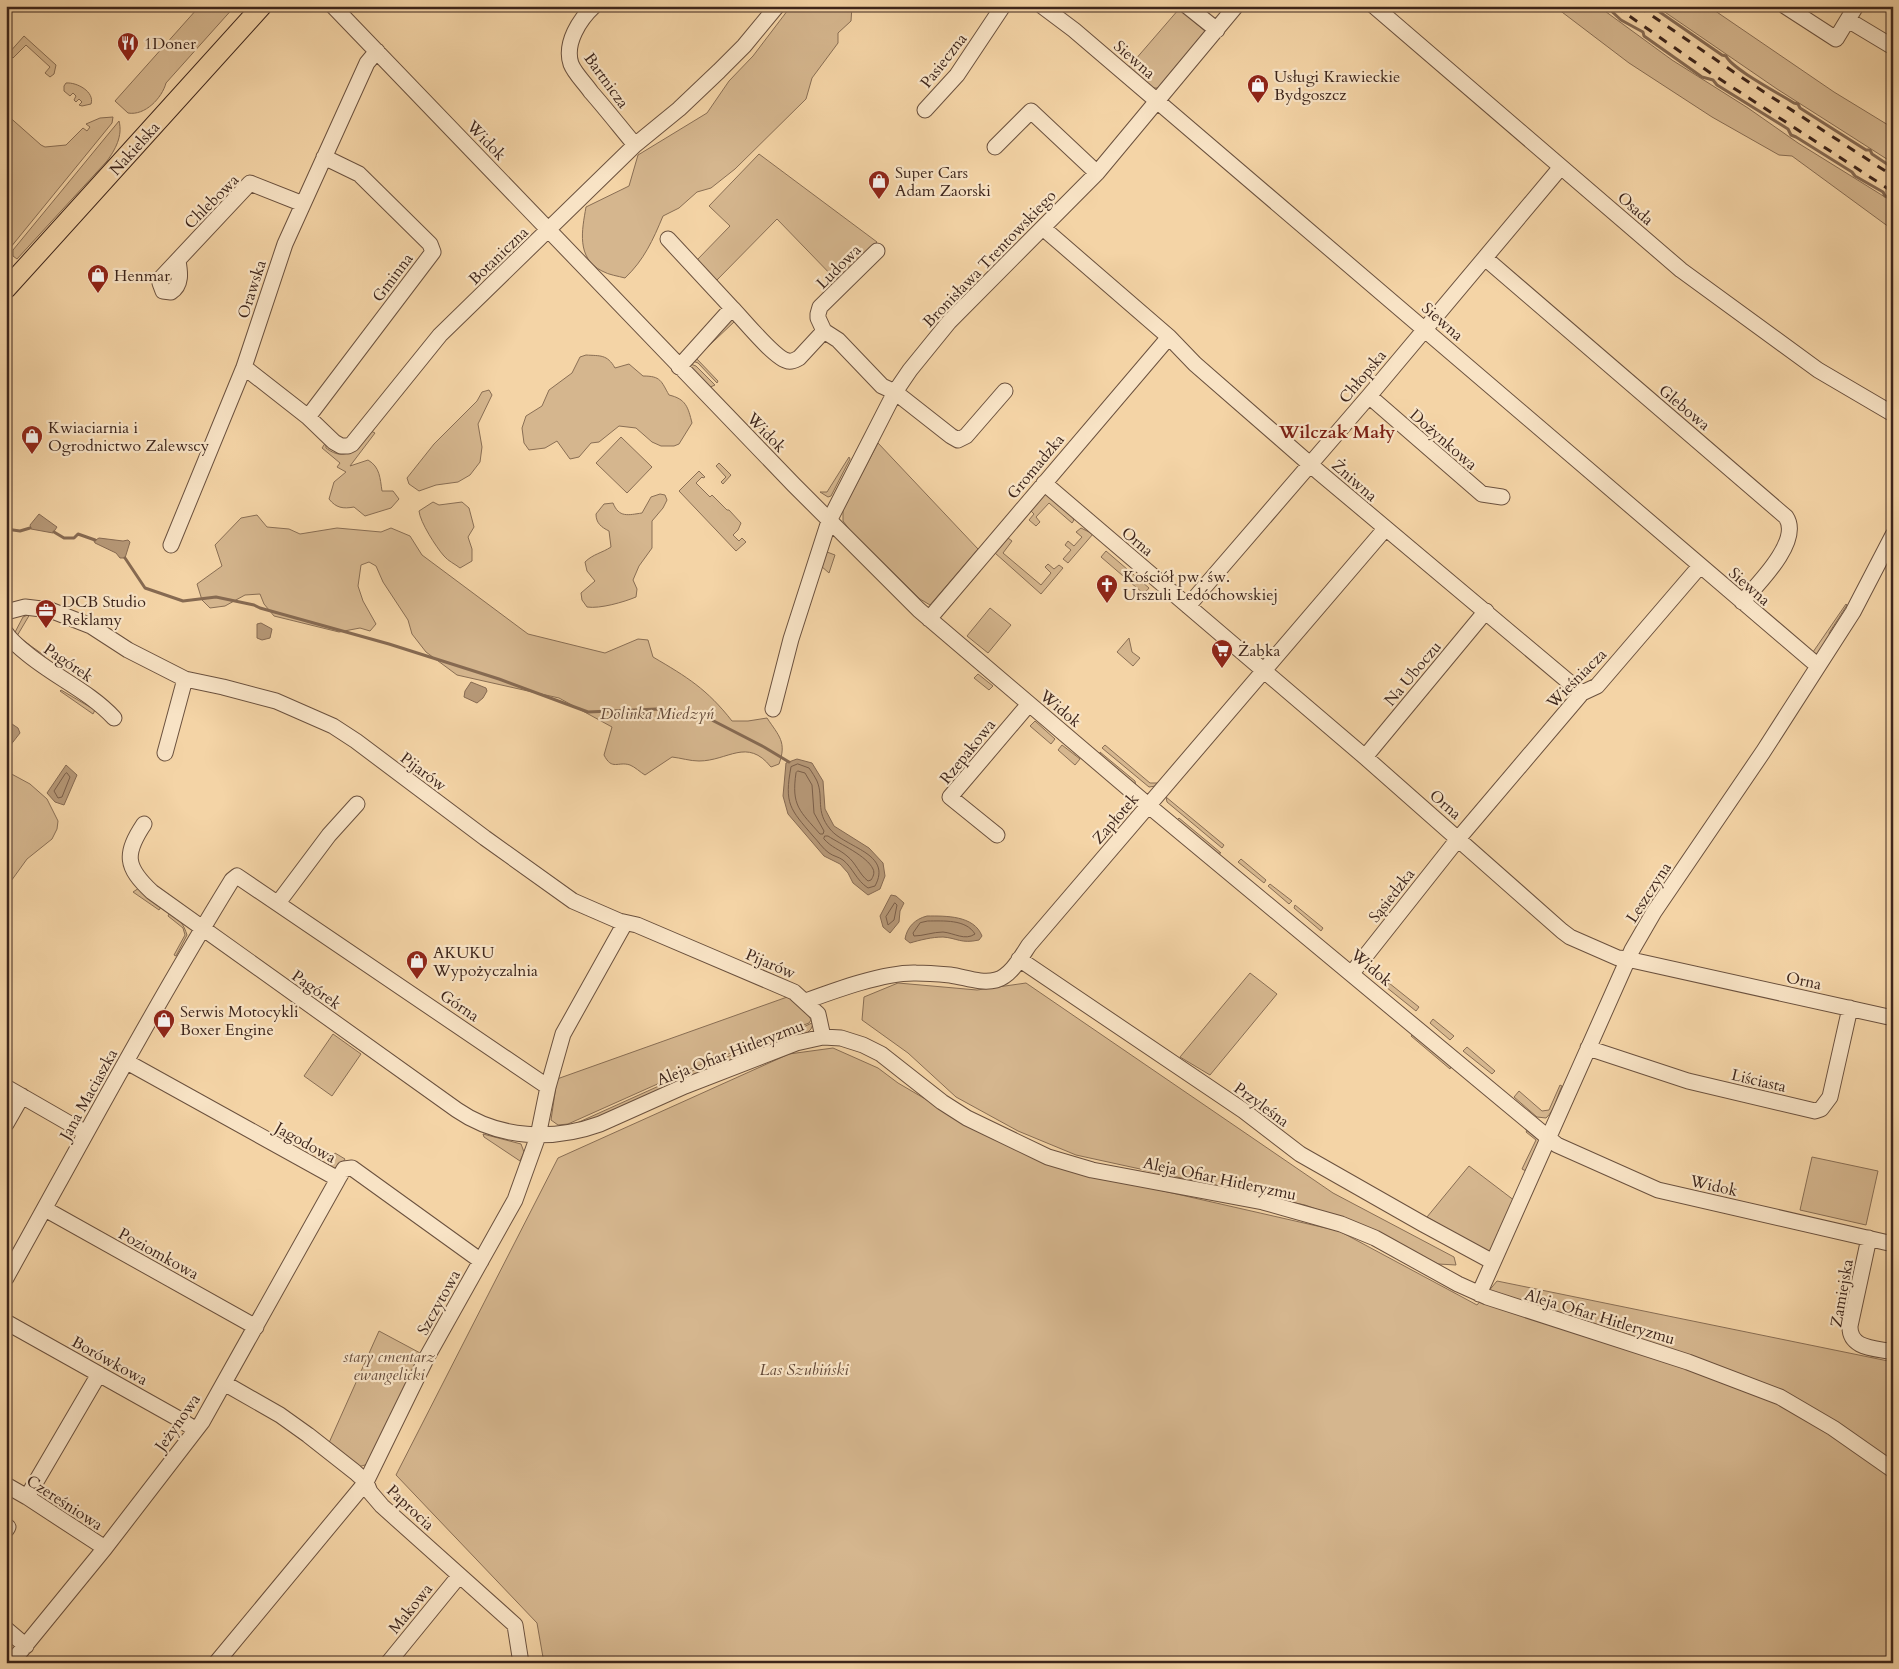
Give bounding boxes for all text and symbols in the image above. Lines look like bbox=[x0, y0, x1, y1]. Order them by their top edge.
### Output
street label: Pasieczna bbox=[915, 29, 972, 93]
restaurant icon: 1Doner bbox=[116, 31, 140, 62]
place label: 1Doner bbox=[144, 33, 196, 55]
street label: Siewna bbox=[1109, 36, 1160, 84]
street label: Bartnicza bbox=[579, 48, 634, 113]
place label: Usługi Krawieckie Bydgoszcz bbox=[1274, 66, 1400, 106]
shop icon: Usługi Krawieckie Bydgoszcz bbox=[1246, 73, 1270, 104]
street label: Widok bbox=[461, 115, 511, 166]
street label: Nakielska bbox=[105, 117, 165, 180]
place label: Super Cars Adam Zaorski bbox=[895, 162, 991, 202]
street label: Chlebowa bbox=[179, 169, 244, 234]
shop icon: Super Cars Adam Zaorski bbox=[867, 169, 891, 200]
street label: Bronisława Trentowskiego bbox=[918, 185, 1062, 332]
street label: Osada bbox=[1612, 187, 1658, 231]
street label: Botaniczna bbox=[464, 222, 534, 290]
street label: Ludowa bbox=[811, 239, 866, 294]
street label: Gminna bbox=[367, 249, 418, 307]
street label: Orawska bbox=[232, 257, 272, 321]
shop icon: Henmar bbox=[86, 263, 110, 294]
place label: Henmar bbox=[114, 265, 170, 287]
street label: Siewna bbox=[1417, 298, 1468, 346]
street label: Chłopska bbox=[1334, 345, 1392, 408]
street label: Glebowa bbox=[1654, 380, 1715, 436]
street label: Dożynkowa bbox=[1405, 404, 1482, 475]
street label: Widok bbox=[741, 407, 791, 458]
place label: Kwiaciarnia i Ogrodnictwo Zalewscy bbox=[48, 417, 210, 457]
district label: Wilczak Mały bbox=[1278, 420, 1396, 445]
shop icon: Kwiaciarnia i Ogrodnictwo Zalewscy bbox=[20, 424, 44, 455]
street label: Gromadzka bbox=[1002, 429, 1070, 504]
street label: Żniwna bbox=[1327, 455, 1382, 507]
street label: Orna bbox=[1117, 522, 1158, 562]
street label: Siewna bbox=[1724, 563, 1775, 611]
place label: Kościół pw. św. Urszuli Ledóchowskiej bbox=[1123, 566, 1278, 606]
church icon: Kościół pw. św. Urszuli Ledóchowskiej bbox=[1095, 573, 1119, 604]
place label: DCB Studio Reklamy bbox=[62, 591, 146, 631]
office icon: DCB Studio Reklamy bbox=[34, 598, 58, 629]
street label: Na Uboczu bbox=[1379, 636, 1447, 711]
street label: Pagórek bbox=[39, 638, 98, 688]
supermarket icon: Żabka bbox=[1210, 638, 1234, 669]
place label: Żabka bbox=[1238, 640, 1280, 662]
street label: Wieśniacza bbox=[1541, 644, 1612, 714]
street label: Widok bbox=[1034, 684, 1086, 733]
park label: Dolinka Miedzyń bbox=[600, 703, 714, 725]
street label: Rzepakowa bbox=[935, 714, 1001, 789]
street label: Pijarów bbox=[396, 747, 451, 797]
street label: Orna bbox=[1425, 785, 1466, 825]
street label: Zapłotek bbox=[1088, 788, 1144, 849]
street label: Leszczyna bbox=[1621, 858, 1677, 927]
street label: Sąsiedzka bbox=[1364, 864, 1420, 927]
place label: AKUKU Wypożyczalnia bbox=[432, 942, 538, 982]
street label: Pijarów bbox=[742, 943, 799, 984]
street label: Widok bbox=[1345, 943, 1397, 992]
shop icon: AKUKU Wypożyczalnia bbox=[405, 949, 429, 980]
street label: Pagórek bbox=[287, 965, 346, 1015]
street label: Orna bbox=[1784, 967, 1824, 995]
street label: Górna bbox=[435, 985, 484, 1027]
place label: Serwis Motocykli Boxer Engine bbox=[180, 1001, 299, 1041]
shop icon: Serwis Motocykli Boxer Engine bbox=[152, 1008, 176, 1039]
street label: Aleja Ofiar Hitleryzmu bbox=[653, 1015, 807, 1091]
street label: Jana Maciaszka bbox=[54, 1045, 123, 1146]
street label: Liściasta bbox=[1729, 1064, 1788, 1098]
street label: Przyleśna bbox=[1229, 1077, 1294, 1132]
street label: Jagodowa bbox=[269, 1116, 340, 1169]
street label: Aleja Ofiar Hitleryzmu bbox=[1141, 1152, 1299, 1206]
street label: Widok bbox=[1687, 1170, 1740, 1202]
street label: Poziomkowa bbox=[114, 1223, 203, 1285]
street label: Zamiejska bbox=[1825, 1257, 1859, 1329]
street label: Szczytowa bbox=[412, 1266, 466, 1339]
street label: Aleja Ofiar Hitleryzmu bbox=[1522, 1284, 1678, 1350]
street label: Borówkowa bbox=[68, 1331, 152, 1391]
park label: stary cmentarz ewangelicki bbox=[343, 1346, 435, 1386]
park label: Las Szubiński bbox=[759, 1359, 849, 1381]
street label: Jeżynowa bbox=[149, 1389, 206, 1457]
street label: Czereśniowa bbox=[22, 1470, 107, 1536]
street label: Paprocia bbox=[382, 1480, 439, 1536]
street label: Makowa bbox=[384, 1579, 438, 1638]

